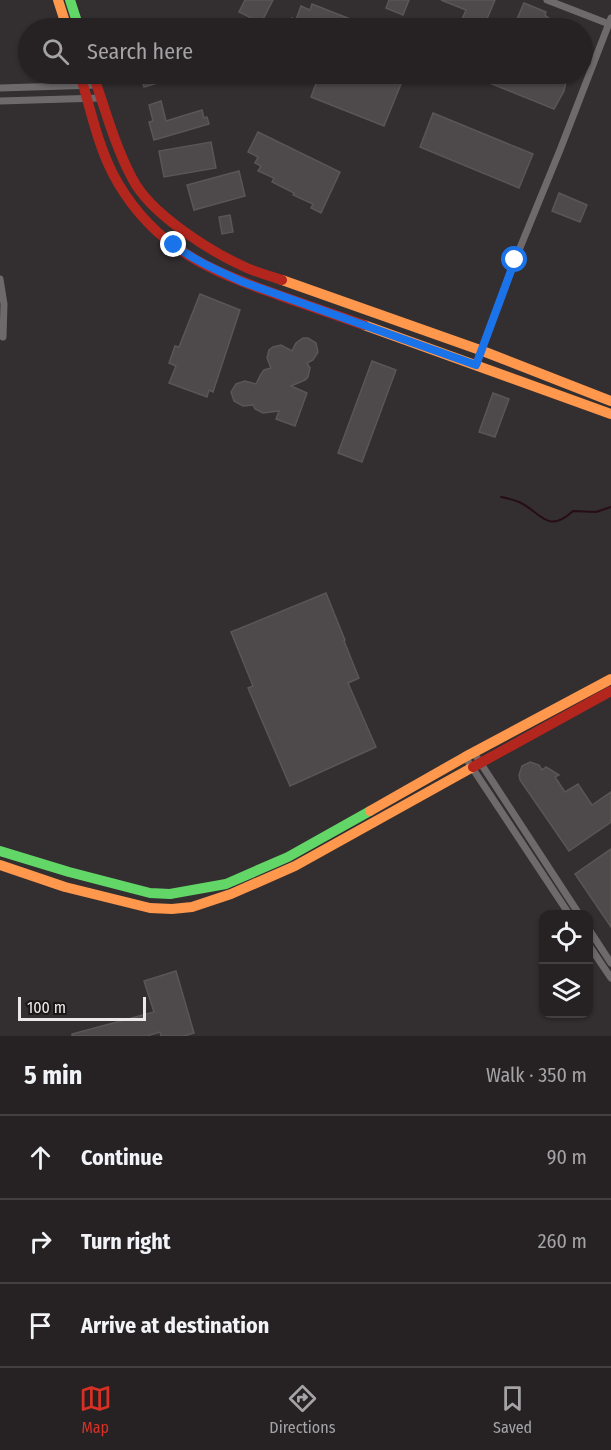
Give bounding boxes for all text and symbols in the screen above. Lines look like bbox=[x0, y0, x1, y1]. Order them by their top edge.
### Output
search box bbox=[18, 18, 593, 84]
icon: search bbox=[39, 35, 72, 68]
text: Search here bbox=[87, 38, 193, 65]
route end bbox=[160, 231, 186, 257]
route start bbox=[501, 246, 527, 272]
map controls bbox=[539, 910, 593, 1018]
button: locate bbox=[539, 910, 593, 964]
button: layers bbox=[539, 964, 593, 1018]
scale bar bbox=[18, 994, 146, 1022]
text: 100 m bbox=[27, 998, 66, 1017]
text: 5 min bbox=[24, 1060, 82, 1091]
text: Walk · 350 m bbox=[486, 1063, 587, 1087]
icon: ahead bbox=[24, 1141, 57, 1174]
text: Continue bbox=[81, 1144, 163, 1171]
text: 90 m bbox=[547, 1145, 587, 1169]
icon: right bbox=[24, 1225, 57, 1258]
text: Turn right bbox=[81, 1228, 170, 1255]
text: 260 m bbox=[538, 1229, 587, 1253]
icon: arrive bbox=[24, 1309, 57, 1342]
text: Arrive at destination bbox=[81, 1312, 269, 1339]
tab: Map bbox=[79, 1382, 112, 1437]
tab: Directions bbox=[269, 1382, 336, 1437]
tab: Saved bbox=[493, 1382, 532, 1437]

